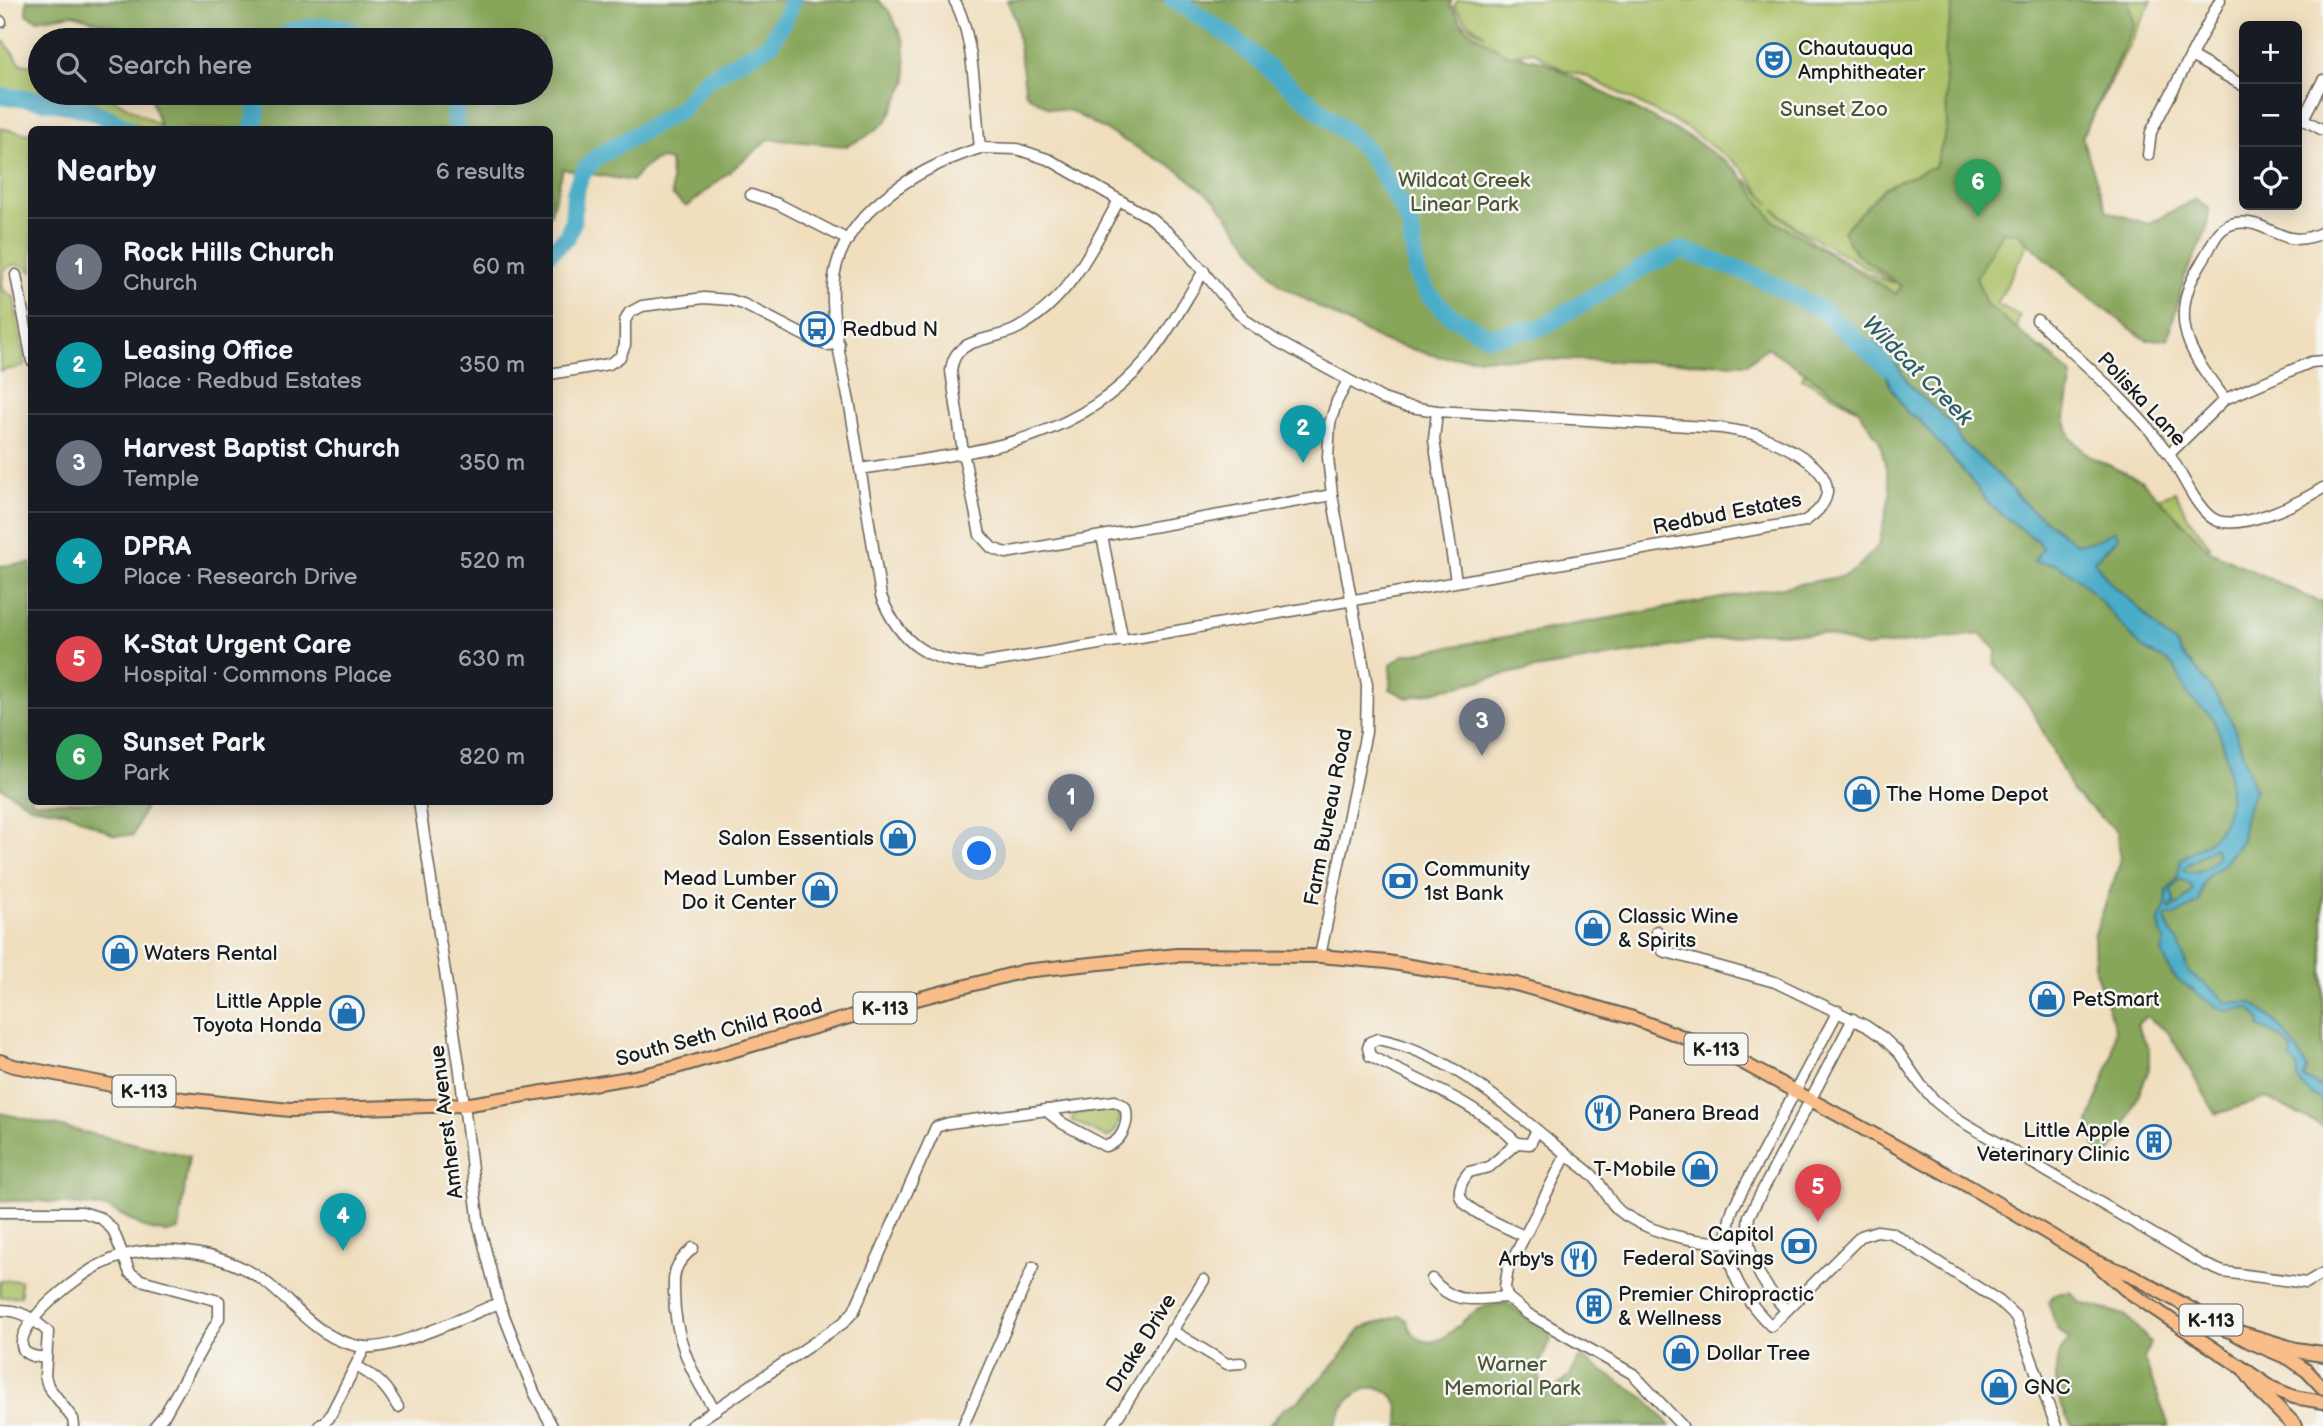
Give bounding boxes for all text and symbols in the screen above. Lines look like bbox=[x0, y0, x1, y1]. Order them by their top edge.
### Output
map controls bbox=[2239, 21, 2302, 210]
button: + bbox=[2239, 21, 2302, 84]
search box bbox=[28, 28, 553, 105]
place label: Chautauqua Amphitheater bbox=[1798, 36, 1926, 85]
theatre icon: Chautauqua Amphitheater bbox=[1755, 41, 1793, 79]
icon: search bbox=[52, 48, 90, 86]
text: Search here bbox=[108, 51, 252, 82]
button: − bbox=[2239, 84, 2302, 147]
park label: Sunset Zoo bbox=[1780, 97, 1888, 122]
button: locate bbox=[2239, 147, 2302, 210]
text: Nearby bbox=[56, 154, 156, 190]
text: 6 results bbox=[436, 158, 525, 186]
pin: 6 bbox=[1955, 159, 2001, 217]
park label: Wildcat Creek Linear Park bbox=[1398, 168, 1531, 217]
text: Rock Hills Church bbox=[123, 238, 334, 269]
text: 1 bbox=[74, 253, 84, 281]
text: 60 m bbox=[472, 253, 525, 281]
text: Church bbox=[123, 269, 198, 297]
bus stop icon: Redbud N bbox=[798, 310, 836, 348]
water label: Wildcat Creek bbox=[1856, 310, 1979, 432]
place label: Redbud N bbox=[842, 317, 938, 342]
text: Leasing Office bbox=[123, 336, 293, 367]
street label: Poliska Lane bbox=[2092, 347, 2191, 452]
text: 2 bbox=[72, 351, 86, 379]
text: 350 m bbox=[459, 351, 525, 379]
text: Place · Redbud Estates bbox=[123, 367, 362, 395]
pin: 2 bbox=[1280, 405, 1326, 463]
text: Harvest Baptist Church bbox=[123, 434, 400, 465]
text: 3 bbox=[72, 449, 86, 477]
text: 350 m bbox=[459, 449, 525, 477]
text: Temple bbox=[123, 465, 199, 493]
street label: Redbud Estates bbox=[1651, 487, 1804, 540]
text: DPRA bbox=[123, 532, 191, 563]
text: 4 bbox=[72, 547, 86, 575]
text: 520 m bbox=[459, 547, 525, 575]
text: Place · Research Drive bbox=[123, 563, 357, 591]
text: K-Stat Urgent Care bbox=[123, 630, 351, 661]
text: 5 bbox=[72, 645, 86, 673]
text: 630 m bbox=[458, 645, 525, 673]
text: Hospital · Commons Place bbox=[123, 661, 392, 689]
pin: 3 bbox=[1459, 698, 1505, 756]
street label: Farm Bureau Road bbox=[1299, 726, 1358, 908]
text: Sunset Park bbox=[123, 728, 265, 759]
text: 6 bbox=[72, 743, 86, 771]
text: 820 m bbox=[459, 743, 525, 771]
text: Park bbox=[123, 759, 169, 787]
pin: 1 bbox=[1048, 774, 1094, 832]
shop icon: The Home Depot bbox=[1843, 775, 1881, 813]
place label: The Home Depot bbox=[1886, 782, 2049, 807]
shop icon: Salon Essentials bbox=[879, 819, 917, 857]
place label: Salon Essentials bbox=[718, 826, 874, 851]
your location bbox=[962, 836, 996, 870]
place label: Community 1st Bank bbox=[1424, 857, 1530, 906]
bank icon: Community 1st Bank bbox=[1381, 862, 1419, 900]
place label: Mead Lumber Do it Center bbox=[663, 866, 796, 915]
shop icon: Mead Lumber Do it Center bbox=[801, 871, 839, 909]
place label: Classic Wine & Spirits bbox=[1618, 904, 1738, 953]
shop icon: Classic Wine & Spirits bbox=[1574, 909, 1612, 947]
shop icon: Waters Rental bbox=[101, 934, 139, 972]
place label: Waters Rental bbox=[144, 941, 277, 966]
shop icon: PetSmart bbox=[2028, 980, 2066, 1018]
place label: PetSmart bbox=[2072, 987, 2160, 1012]
place label: Little Apple Toyota Honda bbox=[193, 989, 322, 1038]
road number: K-113 bbox=[854, 992, 917, 1024]
street label: South Seth Child Road bbox=[613, 993, 825, 1072]
shop icon: Little Apple Toyota Honda bbox=[328, 994, 366, 1032]
road number: K-113 bbox=[1684, 1034, 1748, 1064]
street label: Amherst Avenue bbox=[425, 1044, 468, 1200]
road number: K-113 bbox=[113, 1076, 176, 1106]
restaurant icon: Panera Bread bbox=[1584, 1094, 1622, 1132]
place label: Panera Bread bbox=[1628, 1101, 1759, 1126]
place label: Little Apple Veterinary Clinic bbox=[1977, 1118, 2130, 1167]
building icon: Little Apple Veterinary Clinic bbox=[2135, 1123, 2173, 1161]
shop icon: T-Mobile bbox=[1681, 1150, 1719, 1188]
place label: T-Mobile bbox=[1594, 1157, 1676, 1182]
pin: 5 bbox=[1795, 1164, 1841, 1222]
pin: 4 bbox=[320, 1193, 366, 1251]
place label: Capitol Federal Savings bbox=[1622, 1222, 1774, 1271]
bank icon: Capitol Federal Savings bbox=[1780, 1227, 1818, 1265]
restaurant icon: Arby's bbox=[1560, 1240, 1598, 1278]
place label: Arby's bbox=[1499, 1247, 1554, 1272]
place label: Premier Chiropractic & Wellness bbox=[1618, 1282, 1814, 1331]
building icon: Premier Chiropractic & Wellness bbox=[1575, 1287, 1613, 1325]
street label: Drake Drive bbox=[1101, 1289, 1182, 1397]
road number: K-113 bbox=[2180, 1304, 2242, 1336]
shop icon: Dollar Tree bbox=[1662, 1334, 1700, 1372]
place label: Dollar Tree bbox=[1706, 1341, 1810, 1366]
park label: Warner Memorial Park bbox=[1444, 1352, 1581, 1401]
shop icon: GNC bbox=[1980, 1368, 2018, 1406]
place label: GNC bbox=[2024, 1375, 2071, 1400]

